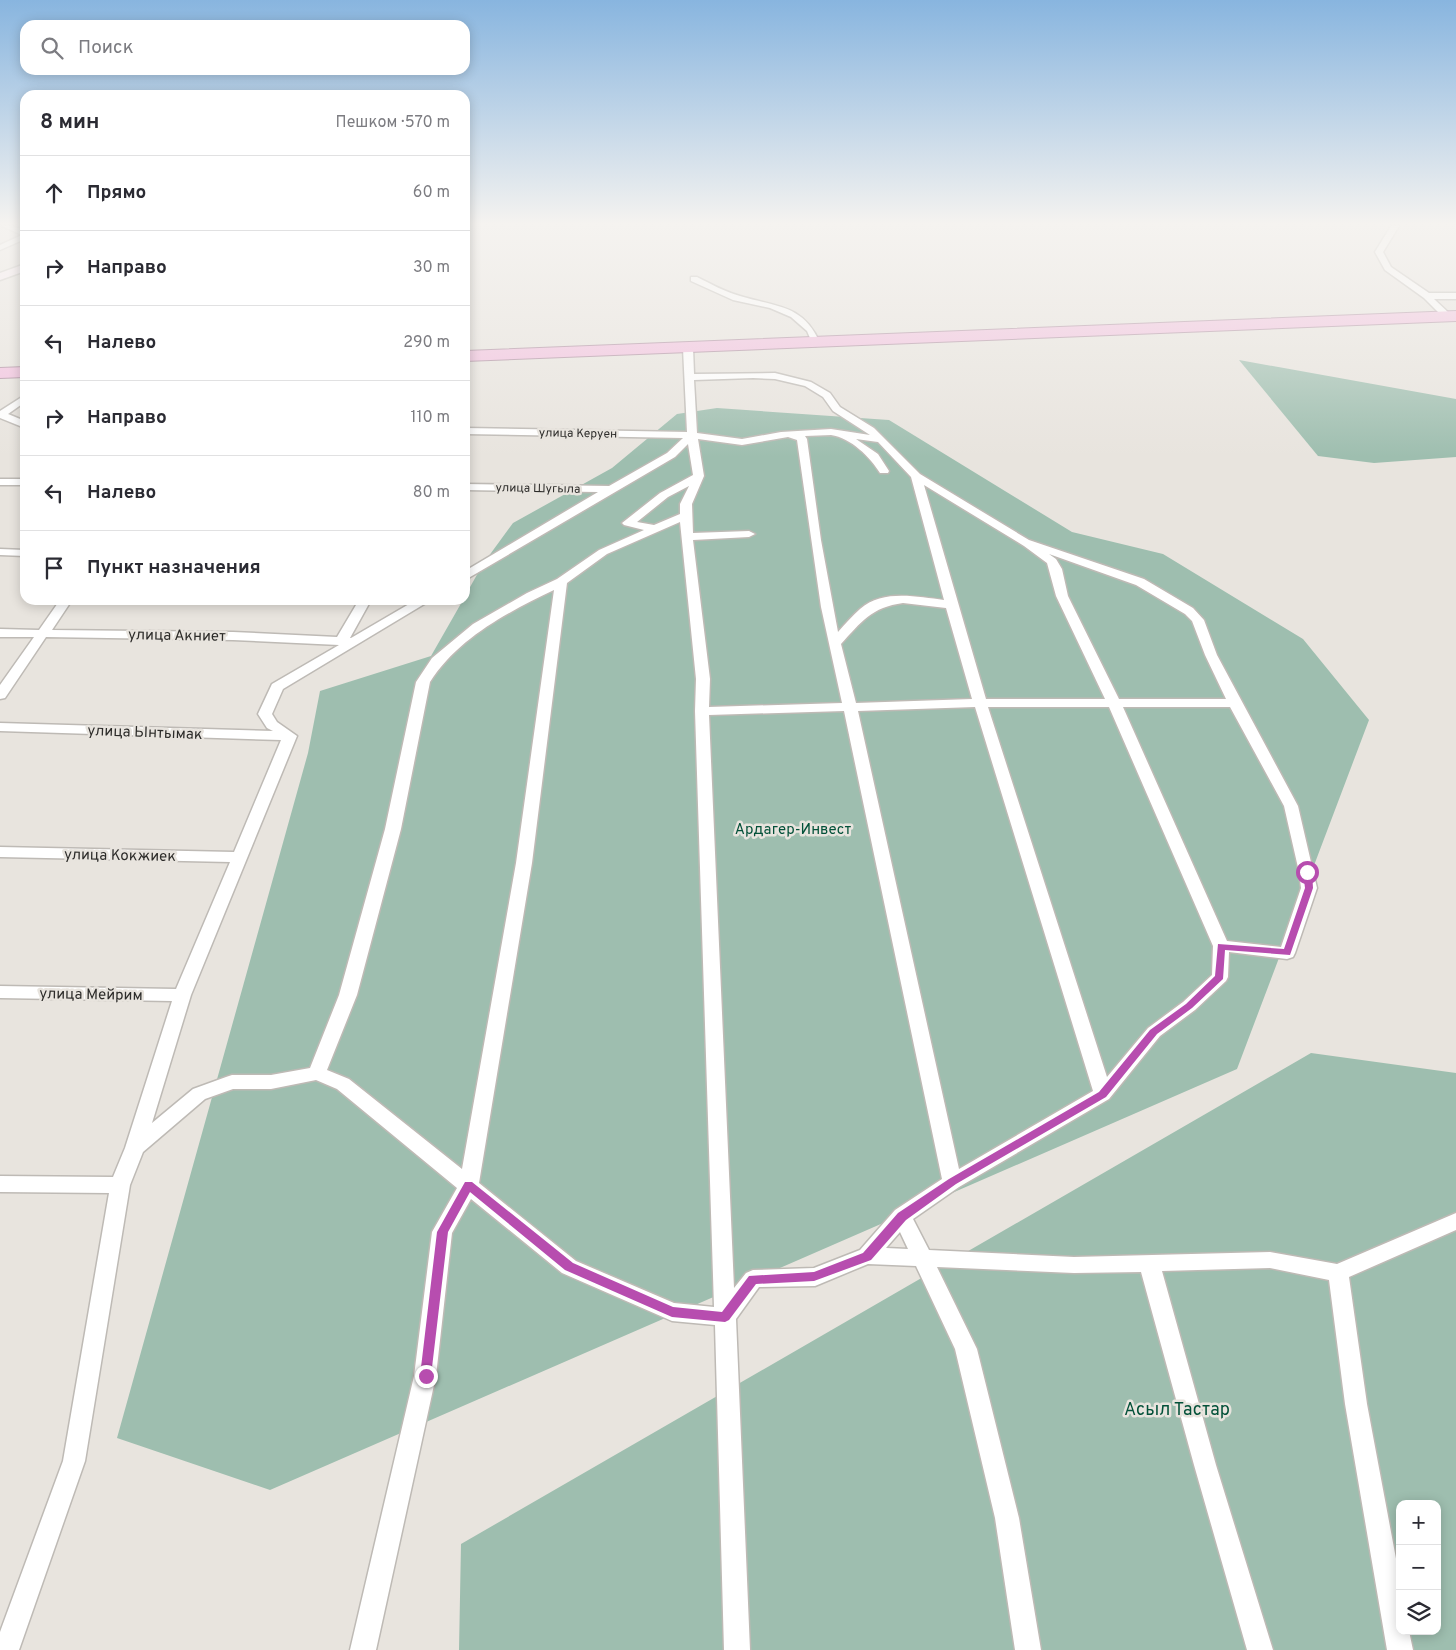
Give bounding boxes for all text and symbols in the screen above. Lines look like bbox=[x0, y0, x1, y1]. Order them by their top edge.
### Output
search box bbox=[20, 20, 470, 75]
icon: search bbox=[38, 34, 66, 62]
text: Поиск bbox=[78, 36, 134, 60]
text: 8 мин bbox=[40, 109, 99, 136]
text: Пешком · 570 m bbox=[336, 113, 450, 133]
icon: ahead bbox=[40, 179, 68, 207]
text: Прямо bbox=[87, 181, 146, 205]
text: 60 m bbox=[413, 183, 450, 203]
icon: right bbox=[40, 254, 68, 282]
text: Направо bbox=[87, 256, 167, 280]
text: 30 m bbox=[413, 258, 450, 278]
icon: left bbox=[40, 329, 68, 357]
text: Налево bbox=[87, 331, 156, 355]
text: 290 m bbox=[403, 333, 450, 353]
icon: right bbox=[40, 404, 68, 432]
text: Направо bbox=[87, 406, 167, 430]
text: 110 m bbox=[410, 408, 450, 428]
street label: улица Керуен bbox=[539, 425, 617, 443]
icon: left bbox=[40, 479, 68, 507]
street label: улица Шугыла bbox=[496, 480, 580, 498]
text: Налево bbox=[87, 481, 156, 505]
text: 80 m bbox=[413, 483, 450, 503]
icon: arrive bbox=[40, 554, 68, 582]
text: Пункт назначения bbox=[87, 556, 261, 580]
street label: улица Акниет bbox=[128, 626, 226, 647]
street label: улица Ынтымак bbox=[87, 722, 203, 745]
park label: Ардагер-Инвест bbox=[735, 821, 851, 840]
street label: улица Кокжиек bbox=[64, 846, 176, 867]
route start bbox=[1296, 861, 1319, 884]
street label: улица Мейрим bbox=[39, 985, 143, 1006]
route end bbox=[415, 1365, 438, 1388]
park label: Асыл Тастар bbox=[1124, 1399, 1230, 1422]
map controls bbox=[1396, 1500, 1441, 1635]
button: + bbox=[1396, 1500, 1441, 1545]
button: − bbox=[1396, 1545, 1441, 1590]
button: layers bbox=[1396, 1590, 1441, 1635]

